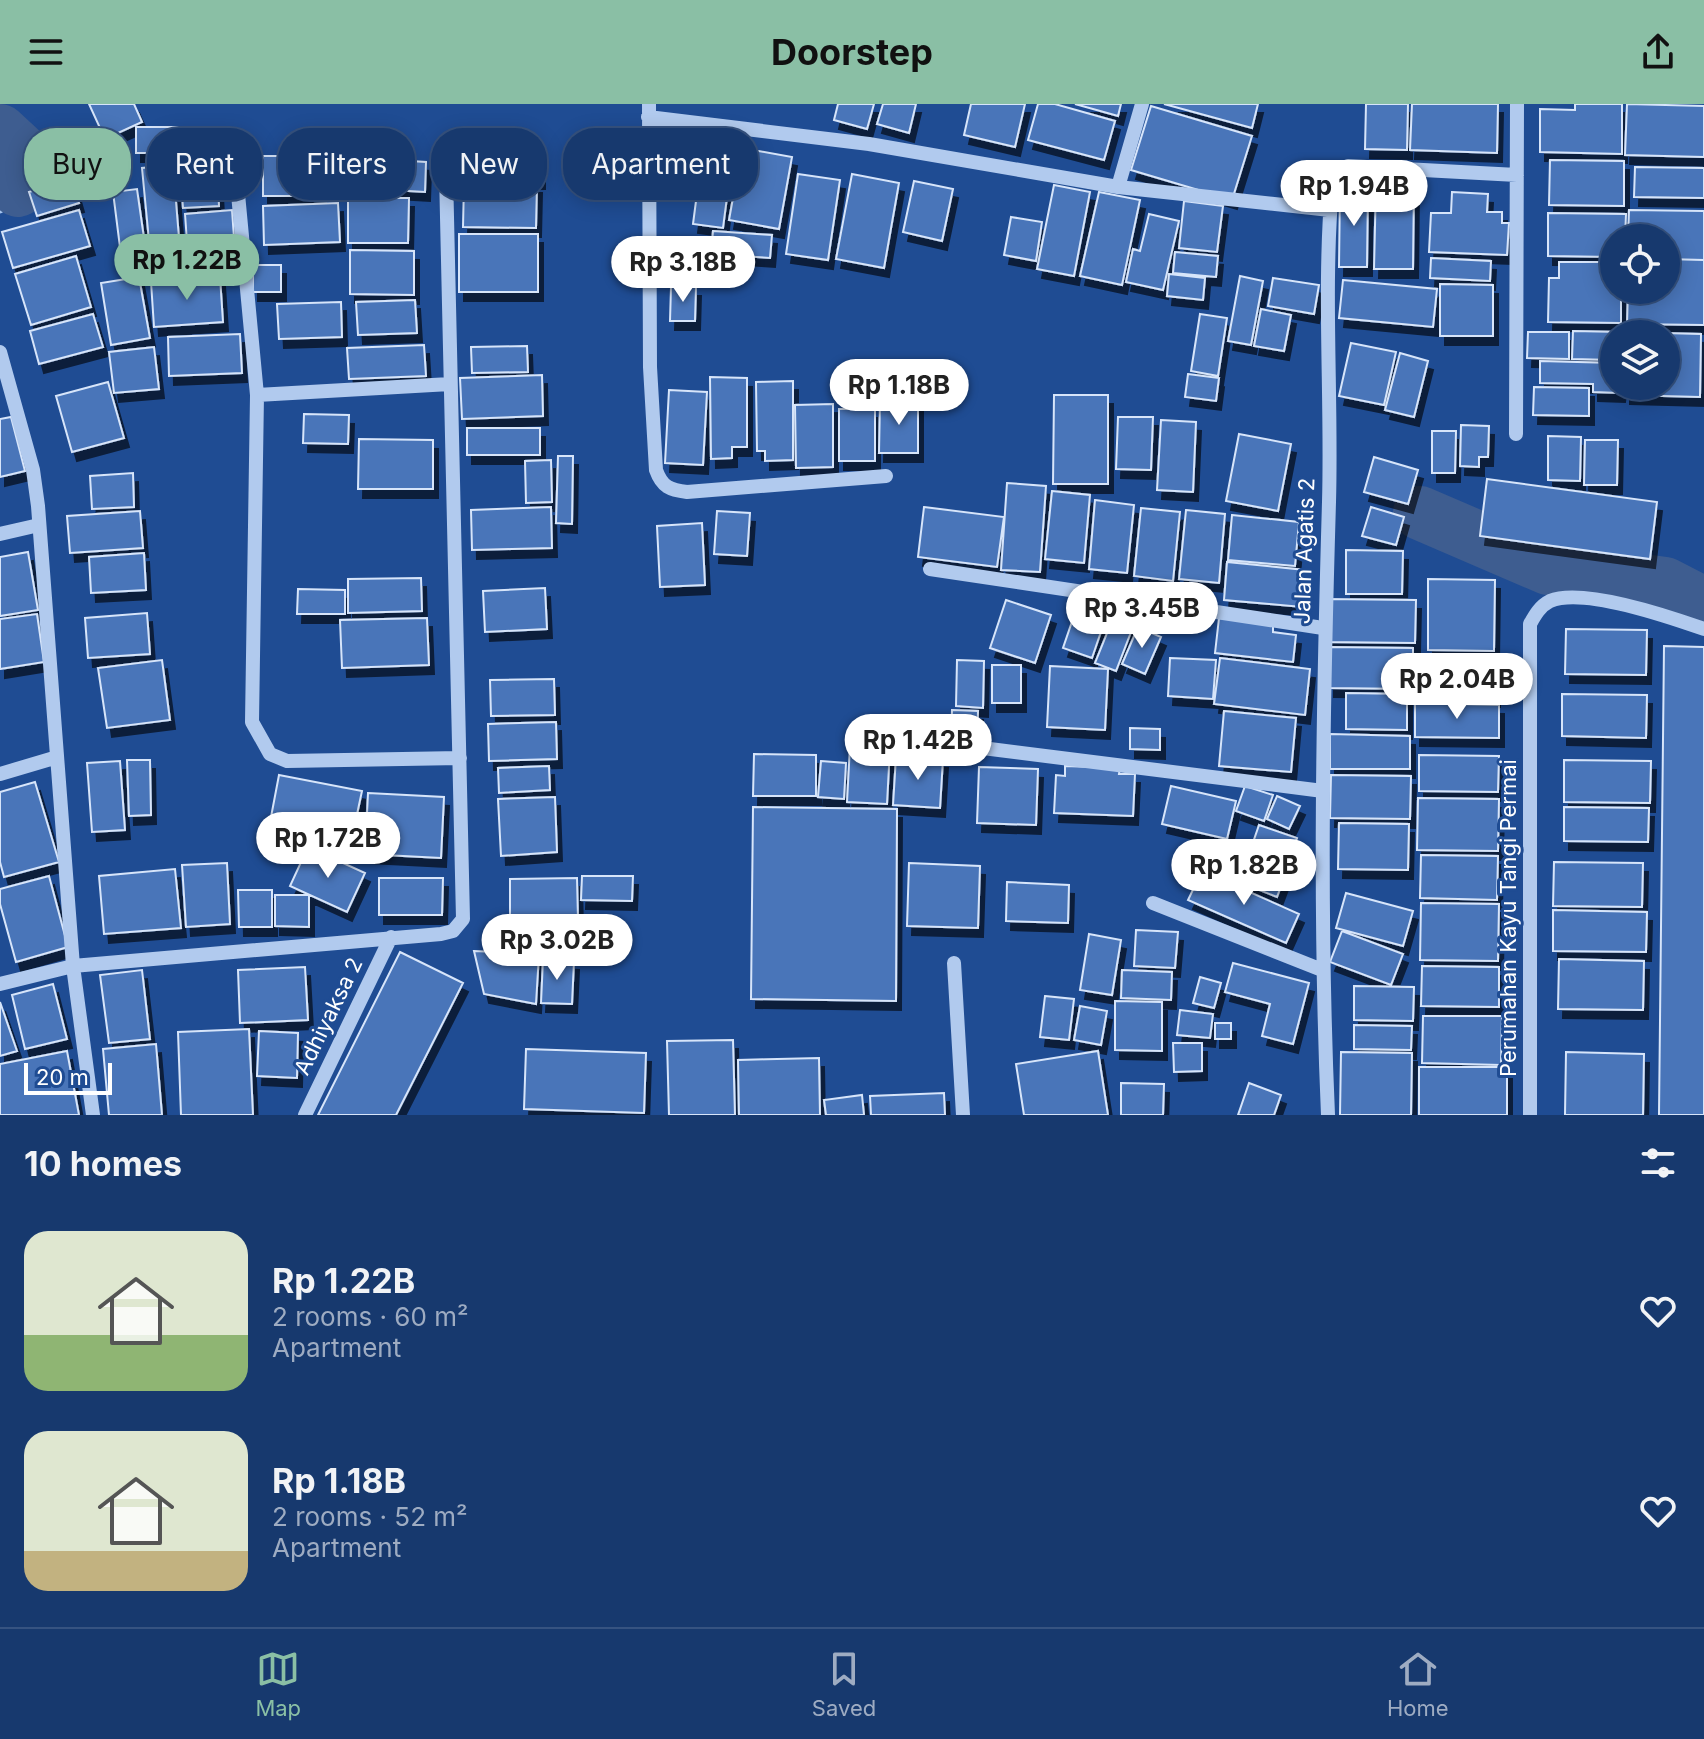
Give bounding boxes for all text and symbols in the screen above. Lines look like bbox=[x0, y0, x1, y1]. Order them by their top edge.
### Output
icon: menu bbox=[24, 30, 68, 74]
text: Doorstep bbox=[771, 30, 933, 74]
icon: share bbox=[1636, 30, 1680, 74]
chip: Buy bbox=[24, 128, 131, 200]
chip: Rent bbox=[147, 128, 262, 200]
chip: Filters bbox=[278, 128, 415, 200]
chip: New bbox=[431, 128, 547, 200]
chip: Apartment bbox=[563, 128, 758, 200]
pin: Rp 1.94B bbox=[1271, 160, 1437, 228]
text: Rp 1.94B bbox=[1299, 170, 1409, 201]
map controls bbox=[1600, 224, 1680, 400]
button: locate bbox=[1600, 224, 1680, 304]
pin: Rp 1.22B bbox=[104, 234, 270, 302]
pin: Rp 3.18B bbox=[600, 236, 766, 304]
text: Rp 1.22B bbox=[132, 244, 242, 275]
text: Rp 3.18B bbox=[629, 246, 737, 277]
button: layers bbox=[1600, 320, 1680, 400]
pin: Rp 1.18B bbox=[816, 359, 982, 427]
text: Rp 1.18B bbox=[848, 369, 950, 400]
street label: Jalan Agatis 2 bbox=[1288, 477, 1320, 625]
pin: Rp 3.45B bbox=[1059, 582, 1225, 650]
text: Rp 3.45B bbox=[1084, 592, 1200, 623]
pin: Rp 2.04B bbox=[1374, 653, 1540, 721]
text: Rp 2.04B bbox=[1399, 663, 1515, 694]
pin: Rp 1.42B bbox=[835, 714, 1001, 782]
text: Rp 1.42B bbox=[863, 724, 973, 755]
street label: Perumahan Kayu Tangi Permai bbox=[1495, 759, 1521, 1077]
pin: Rp 1.72B bbox=[245, 812, 411, 880]
text: Rp 1.72B bbox=[274, 822, 382, 853]
pin: Rp 1.82B bbox=[1161, 839, 1327, 907]
text: Rp 1.82B bbox=[1189, 849, 1299, 880]
pin: Rp 3.02B bbox=[474, 914, 640, 982]
text: Rp 3.02B bbox=[500, 924, 614, 955]
street label: Adhiyaksa 2 bbox=[288, 953, 368, 1079]
scale bar bbox=[24, 1059, 112, 1095]
text: 20 m bbox=[36, 1064, 89, 1090]
icon: filters bbox=[1636, 1141, 1680, 1185]
text: 10 homes bbox=[24, 1143, 182, 1184]
text: Rp 1.22B bbox=[272, 1260, 415, 1301]
icon: home bbox=[88, 1263, 184, 1359]
icon: heart bbox=[1636, 1289, 1680, 1333]
text: 2 rooms · 60 m² bbox=[272, 1301, 468, 1332]
text: Apartment bbox=[272, 1332, 401, 1363]
text: Rp 1.18B bbox=[272, 1460, 406, 1501]
icon: home bbox=[88, 1463, 184, 1559]
icon: heart bbox=[1636, 1489, 1680, 1533]
text: 2 rooms · 52 m² bbox=[272, 1501, 468, 1532]
text: Apartment bbox=[272, 1532, 401, 1563]
tab: Map bbox=[255, 1647, 301, 1721]
tab: Saved bbox=[812, 1647, 876, 1721]
tab: Home bbox=[1387, 1647, 1449, 1721]

